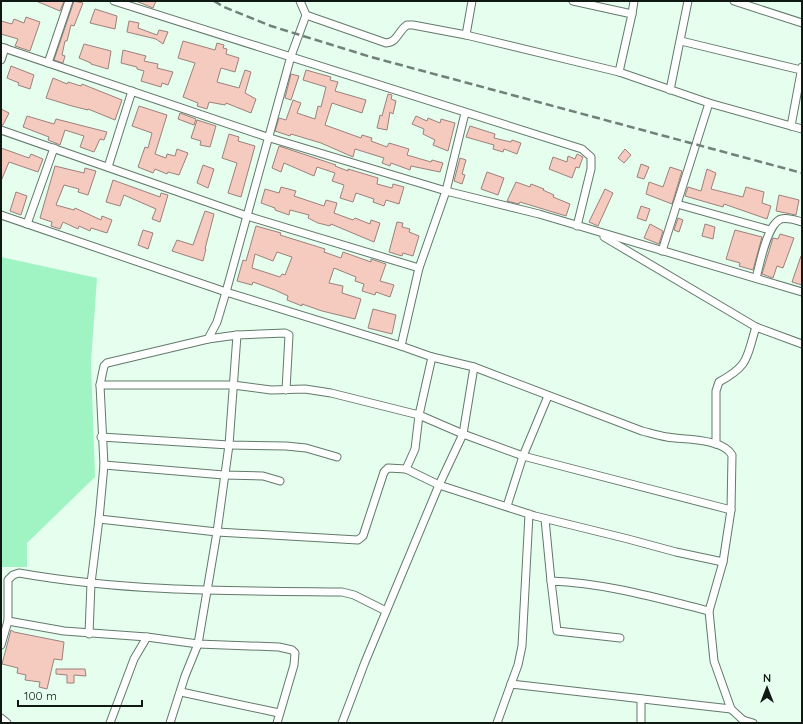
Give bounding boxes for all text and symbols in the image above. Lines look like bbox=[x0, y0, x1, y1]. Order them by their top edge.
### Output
north arrow bbox=[747, 668, 787, 708]
text: N bbox=[763, 671, 771, 685]
scale bar bbox=[18, 682, 142, 708]
text: 100 m bbox=[24, 688, 57, 703]

